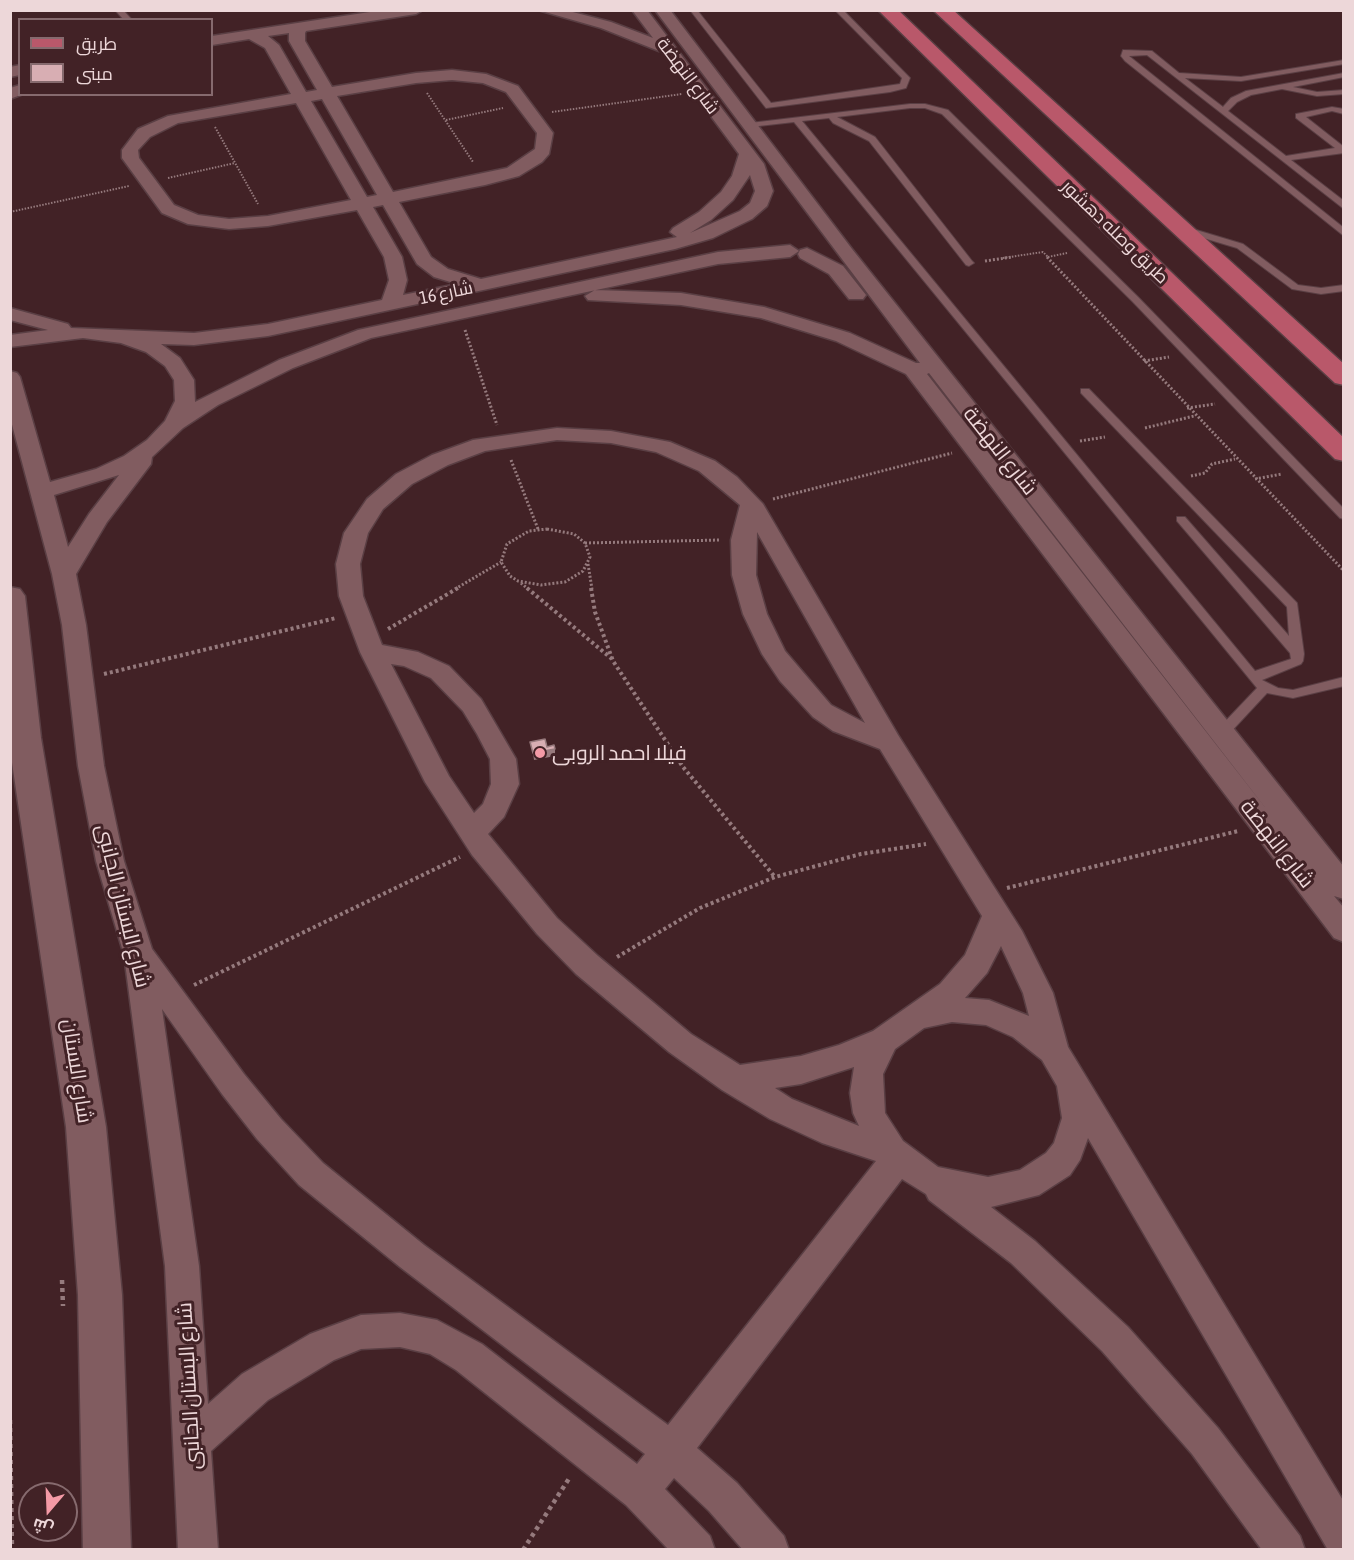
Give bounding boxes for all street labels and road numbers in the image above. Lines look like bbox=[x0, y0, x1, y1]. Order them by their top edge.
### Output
street label: شارع النهضة bbox=[652, 34, 724, 118]
street label: طريق وصله دهشور bbox=[1057, 176, 1173, 288]
street label: شارع 16 bbox=[417, 277, 475, 309]
street label: شارع النهضة bbox=[958, 402, 1042, 500]
street label: شارع النهضة bbox=[1235, 795, 1319, 893]
street label: شارع البستان الجانبى bbox=[90, 822, 156, 990]
street label: شارع البستان bbox=[56, 1017, 98, 1125]
street label: شارع البستان الجانبى bbox=[172, 1302, 206, 1470]

